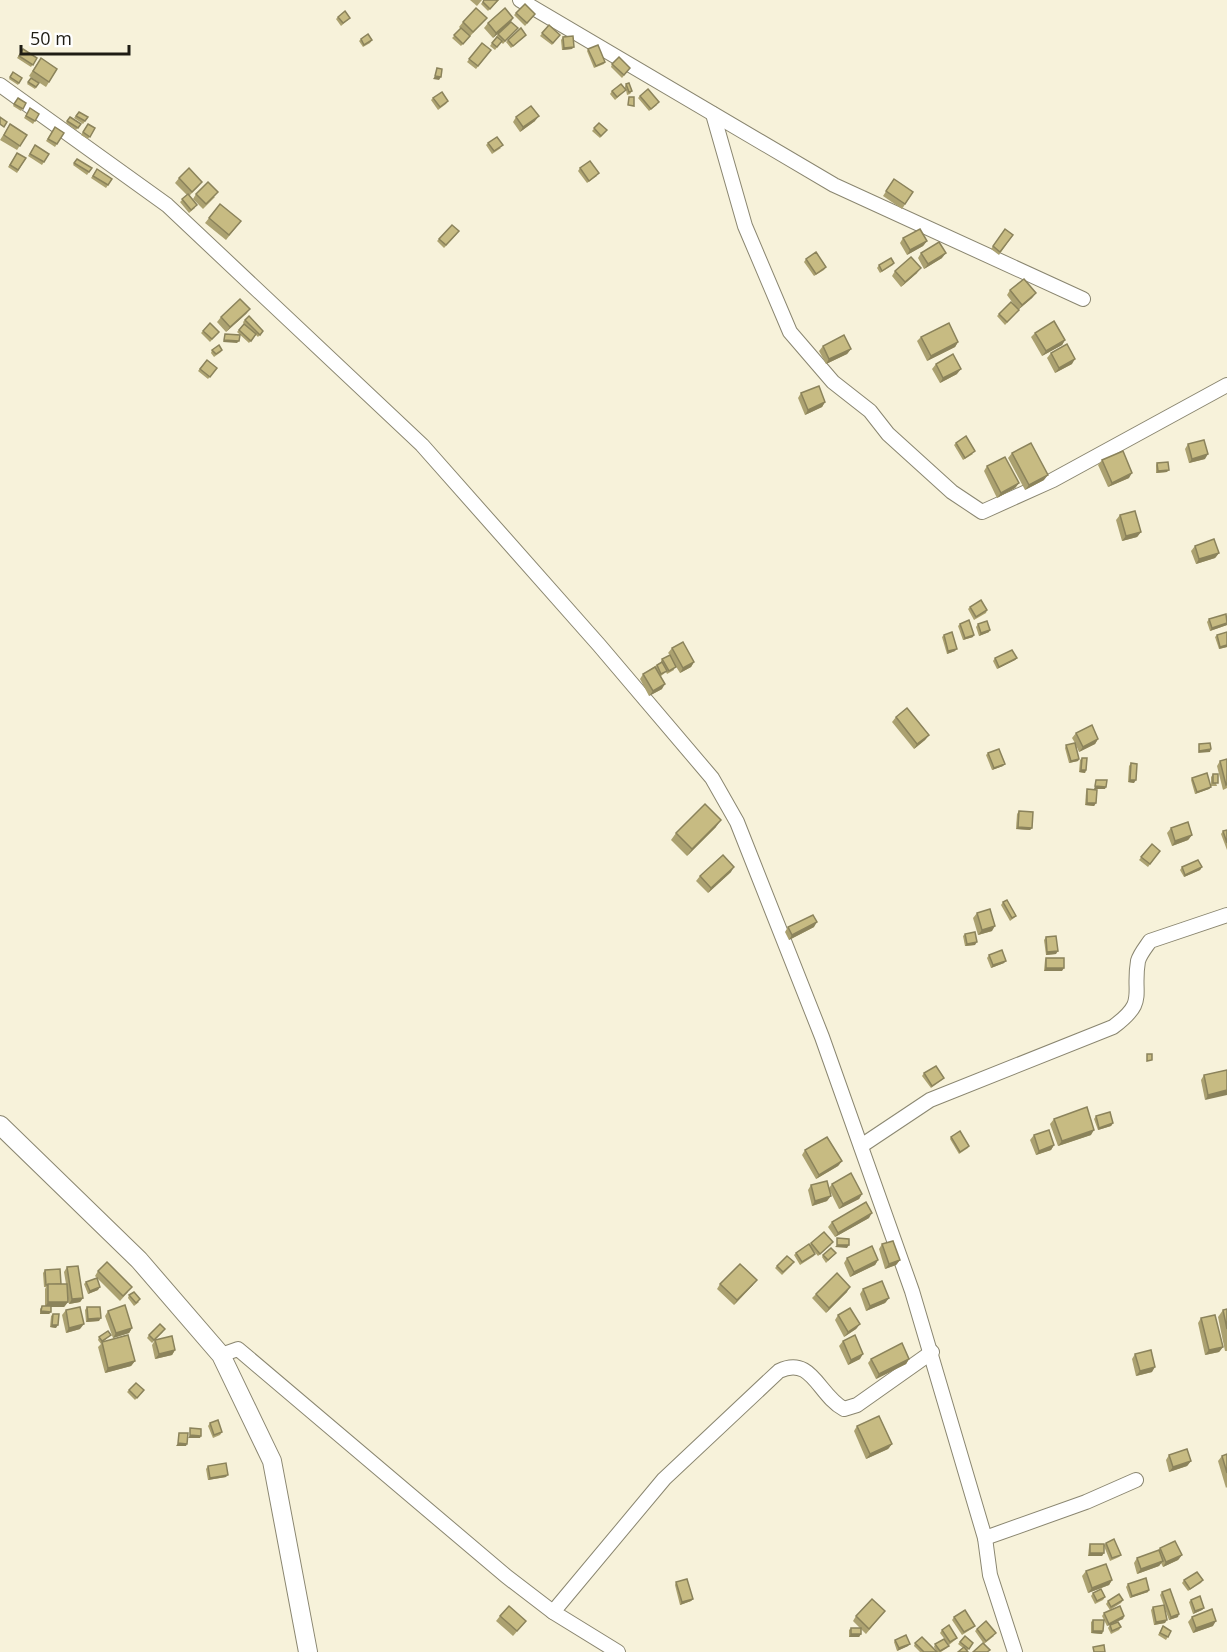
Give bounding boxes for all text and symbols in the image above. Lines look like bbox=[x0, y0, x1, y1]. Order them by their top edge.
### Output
scale bar bbox=[21, 18, 129, 56]
text: 50 m bbox=[30, 26, 72, 50]

